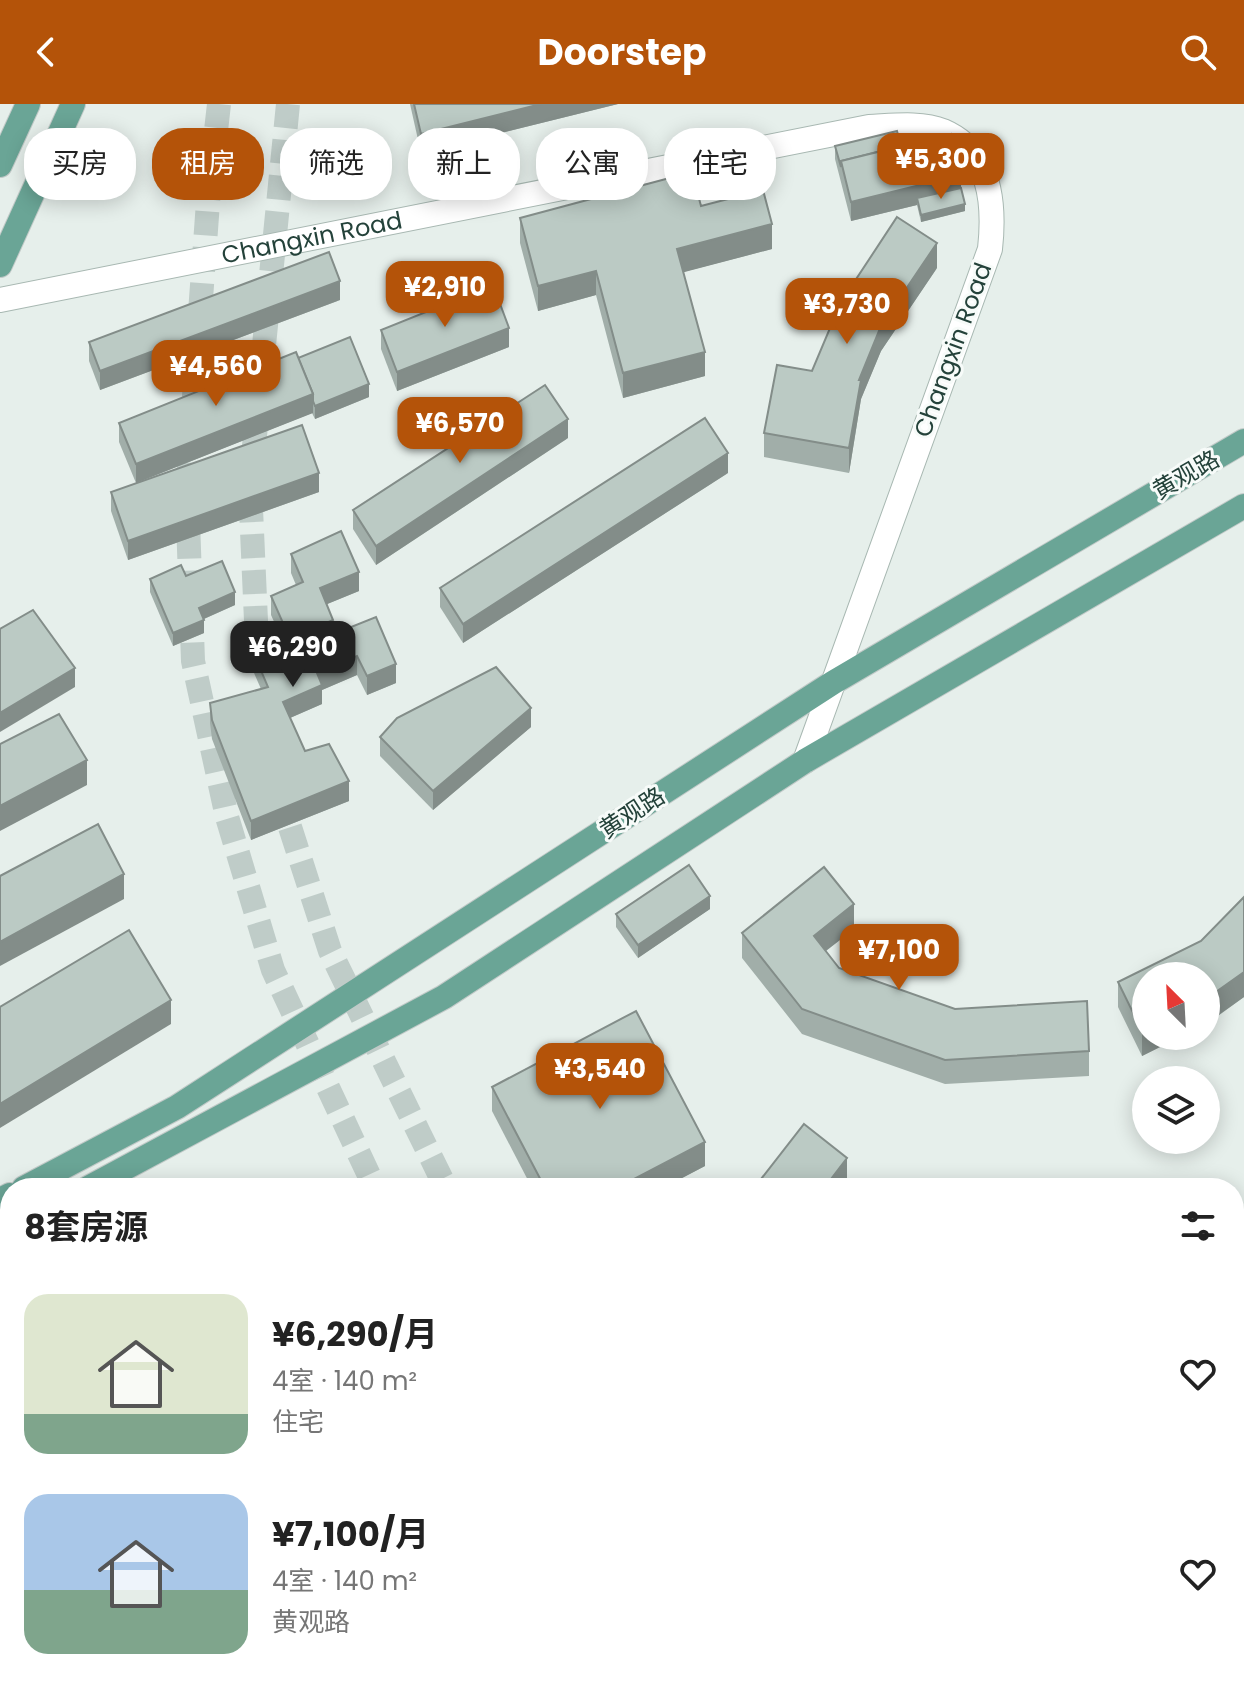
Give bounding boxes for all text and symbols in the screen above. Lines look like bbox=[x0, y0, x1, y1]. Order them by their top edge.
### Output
text: Doorstep bbox=[538, 27, 706, 78]
icon: back bbox=[24, 30, 68, 74]
icon: search bbox=[1176, 30, 1220, 74]
chip: 买房 bbox=[24, 128, 136, 200]
chip: 租房 bbox=[152, 128, 264, 200]
chip: 筛选 bbox=[280, 128, 392, 200]
chip: 新上 bbox=[408, 128, 520, 200]
chip: 公寓 bbox=[536, 128, 648, 200]
chip: 住宅 bbox=[664, 128, 776, 200]
pin: ¥5,300 bbox=[876, 133, 1006, 201]
text: ¥5,300 bbox=[895, 141, 987, 177]
street label: Changxin Road bbox=[219, 203, 405, 272]
street label: Changxin Road bbox=[906, 258, 999, 442]
pin: ¥2,910 bbox=[380, 261, 510, 329]
text: ¥2,910 bbox=[404, 269, 486, 305]
pin: ¥3,730 bbox=[782, 278, 912, 346]
text: ¥3,730 bbox=[803, 286, 891, 322]
pin: ¥4,560 bbox=[151, 340, 281, 408]
text: ¥4,560 bbox=[170, 348, 262, 384]
pin: ¥6,570 bbox=[395, 397, 525, 465]
text: ¥6,570 bbox=[415, 405, 505, 441]
street label: 黄观路 bbox=[1146, 442, 1225, 507]
pin: ¥6,290 bbox=[228, 621, 358, 689]
text: ¥6,290 bbox=[248, 629, 338, 665]
street label: 黄观路 bbox=[593, 779, 671, 846]
pin: ¥7,100 bbox=[834, 924, 964, 992]
text: ¥7,100 bbox=[858, 932, 940, 968]
north arrow bbox=[1132, 962, 1220, 1050]
map controls bbox=[1132, 962, 1220, 1154]
pin: ¥3,540 bbox=[535, 1043, 665, 1111]
text: ¥3,540 bbox=[554, 1051, 646, 1087]
button: layers bbox=[1132, 1066, 1220, 1154]
text: 8套房源 bbox=[24, 1203, 148, 1251]
icon: filters bbox=[1176, 1204, 1220, 1248]
text: ¥6,290/月 bbox=[272, 1310, 438, 1358]
icon: home bbox=[88, 1326, 184, 1422]
icon: heart bbox=[1176, 1352, 1220, 1396]
text: 4室 · 140 m² bbox=[272, 1363, 417, 1399]
text: 住宅 bbox=[272, 1404, 324, 1440]
text: ¥7,100/月 bbox=[272, 1510, 429, 1558]
icon: home bbox=[88, 1526, 184, 1622]
icon: heart bbox=[1176, 1552, 1220, 1596]
text: 4室 · 140 m² bbox=[272, 1563, 417, 1599]
text: 黄观路 bbox=[272, 1604, 350, 1640]

